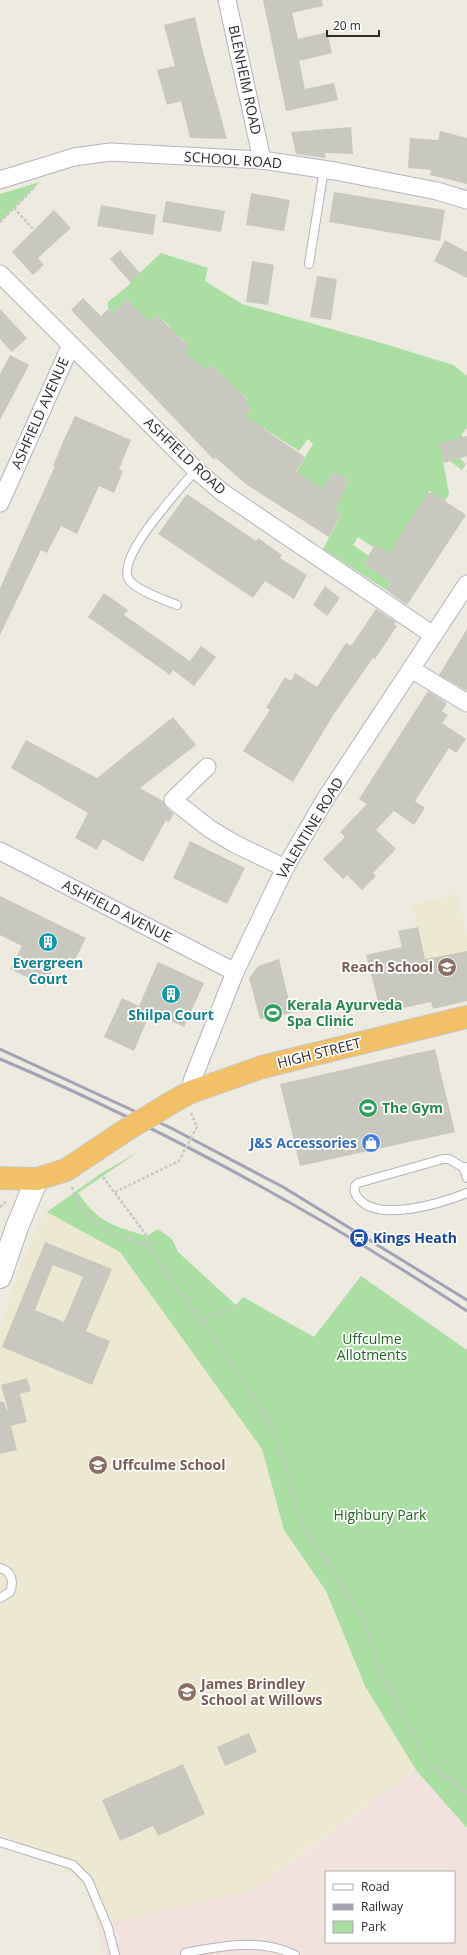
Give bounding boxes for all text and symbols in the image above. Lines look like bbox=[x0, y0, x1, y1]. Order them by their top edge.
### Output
scale bar bbox=[327, 12, 379, 38]
text: 20 m bbox=[333, 17, 361, 34]
street label: BLENHEIM ROAD bbox=[225, 23, 266, 136]
street label: SCHOOL ROAD bbox=[183, 147, 283, 172]
street label: ASHFIELD AVENUE bbox=[6, 354, 73, 472]
street label: ASHFIELD ROAD bbox=[140, 413, 230, 499]
street label: VALENTINE ROAD bbox=[272, 774, 347, 882]
street label: ASHFIELD AVENUE bbox=[59, 875, 175, 946]
building icon: Evergreen Court bbox=[37, 931, 59, 953]
place label: Evergreen Court bbox=[13, 953, 83, 988]
school or university icon: Reach School bbox=[436, 956, 458, 978]
place label: Reach School bbox=[341, 957, 433, 976]
building icon: Shilpa Court bbox=[160, 983, 182, 1005]
place label: Kerala Ayurveda Spa Clinic bbox=[287, 995, 402, 1030]
sports icon: Kerala Ayurveda Spa Clinic bbox=[262, 1002, 284, 1024]
place label: Shilpa Court bbox=[128, 1005, 214, 1024]
street label: HIGH STREET bbox=[275, 1033, 363, 1072]
sports icon: The Gym bbox=[357, 1097, 379, 1119]
place label: The Gym bbox=[382, 1098, 443, 1117]
shop icon: J&S Accessories bbox=[360, 1132, 382, 1154]
place label: J&S Accessories bbox=[248, 1133, 357, 1152]
station icon: Kings Heath bbox=[348, 1227, 370, 1249]
place label: Kings Heath bbox=[373, 1228, 457, 1247]
park label: Uffculme Allotments bbox=[337, 1329, 408, 1364]
school or university icon: Uffculme School bbox=[87, 1454, 109, 1476]
place label: Uffculme School bbox=[112, 1455, 225, 1474]
park label: Highbury Park bbox=[334, 1505, 427, 1524]
place label: James Brindley School at Willows bbox=[199, 1674, 323, 1709]
school or university icon: James Brindley School at Willows bbox=[176, 1681, 198, 1703]
legend bbox=[325, 1871, 455, 1943]
text: Road bbox=[361, 1878, 390, 1895]
text: Railway bbox=[361, 1898, 404, 1915]
text: Park bbox=[361, 1918, 387, 1935]

